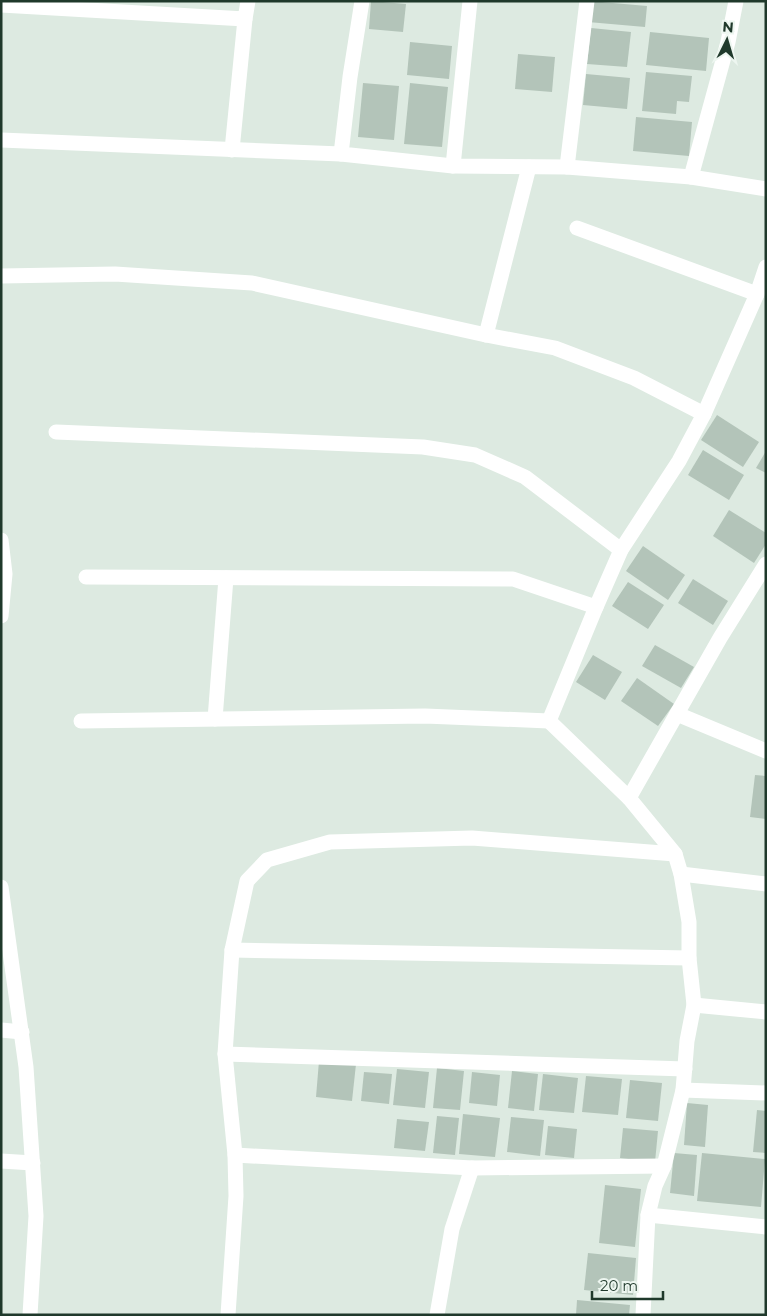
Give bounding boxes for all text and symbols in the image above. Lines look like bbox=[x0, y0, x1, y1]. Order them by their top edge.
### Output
north arrow bbox=[702, 15, 752, 65]
text: N bbox=[722, 18, 735, 37]
scale bar bbox=[592, 1268, 663, 1300]
text: 20 m bbox=[600, 1276, 638, 1295]

